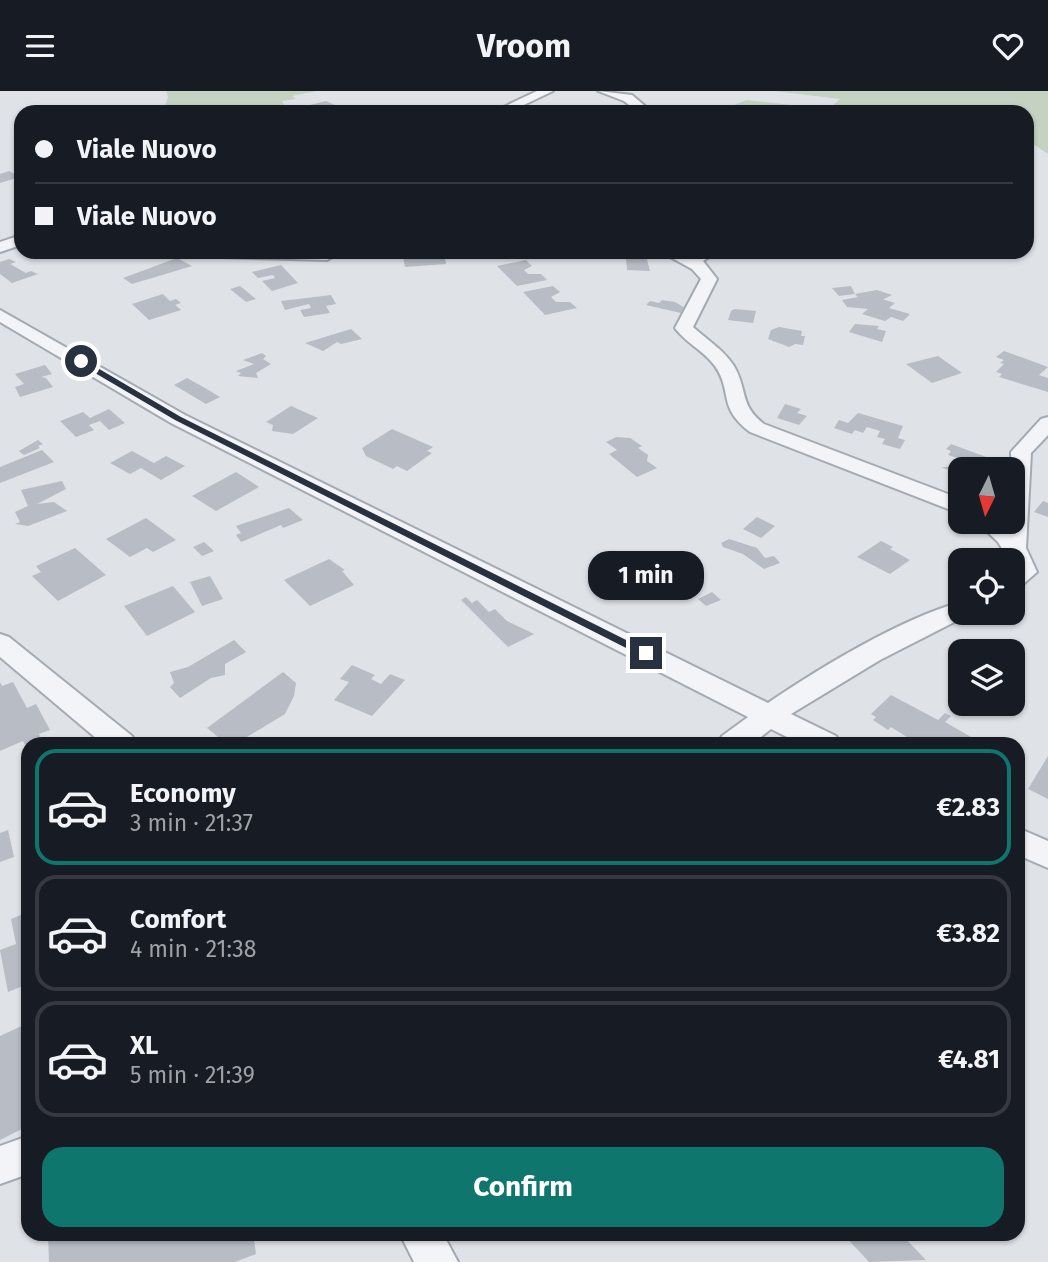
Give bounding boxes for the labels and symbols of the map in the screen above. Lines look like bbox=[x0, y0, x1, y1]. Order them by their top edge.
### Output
route start bbox=[65, 345, 97, 377]
north arrow bbox=[948, 457, 1026, 534]
callout: 1 min bbox=[588, 552, 704, 601]
route end bbox=[630, 637, 662, 669]

